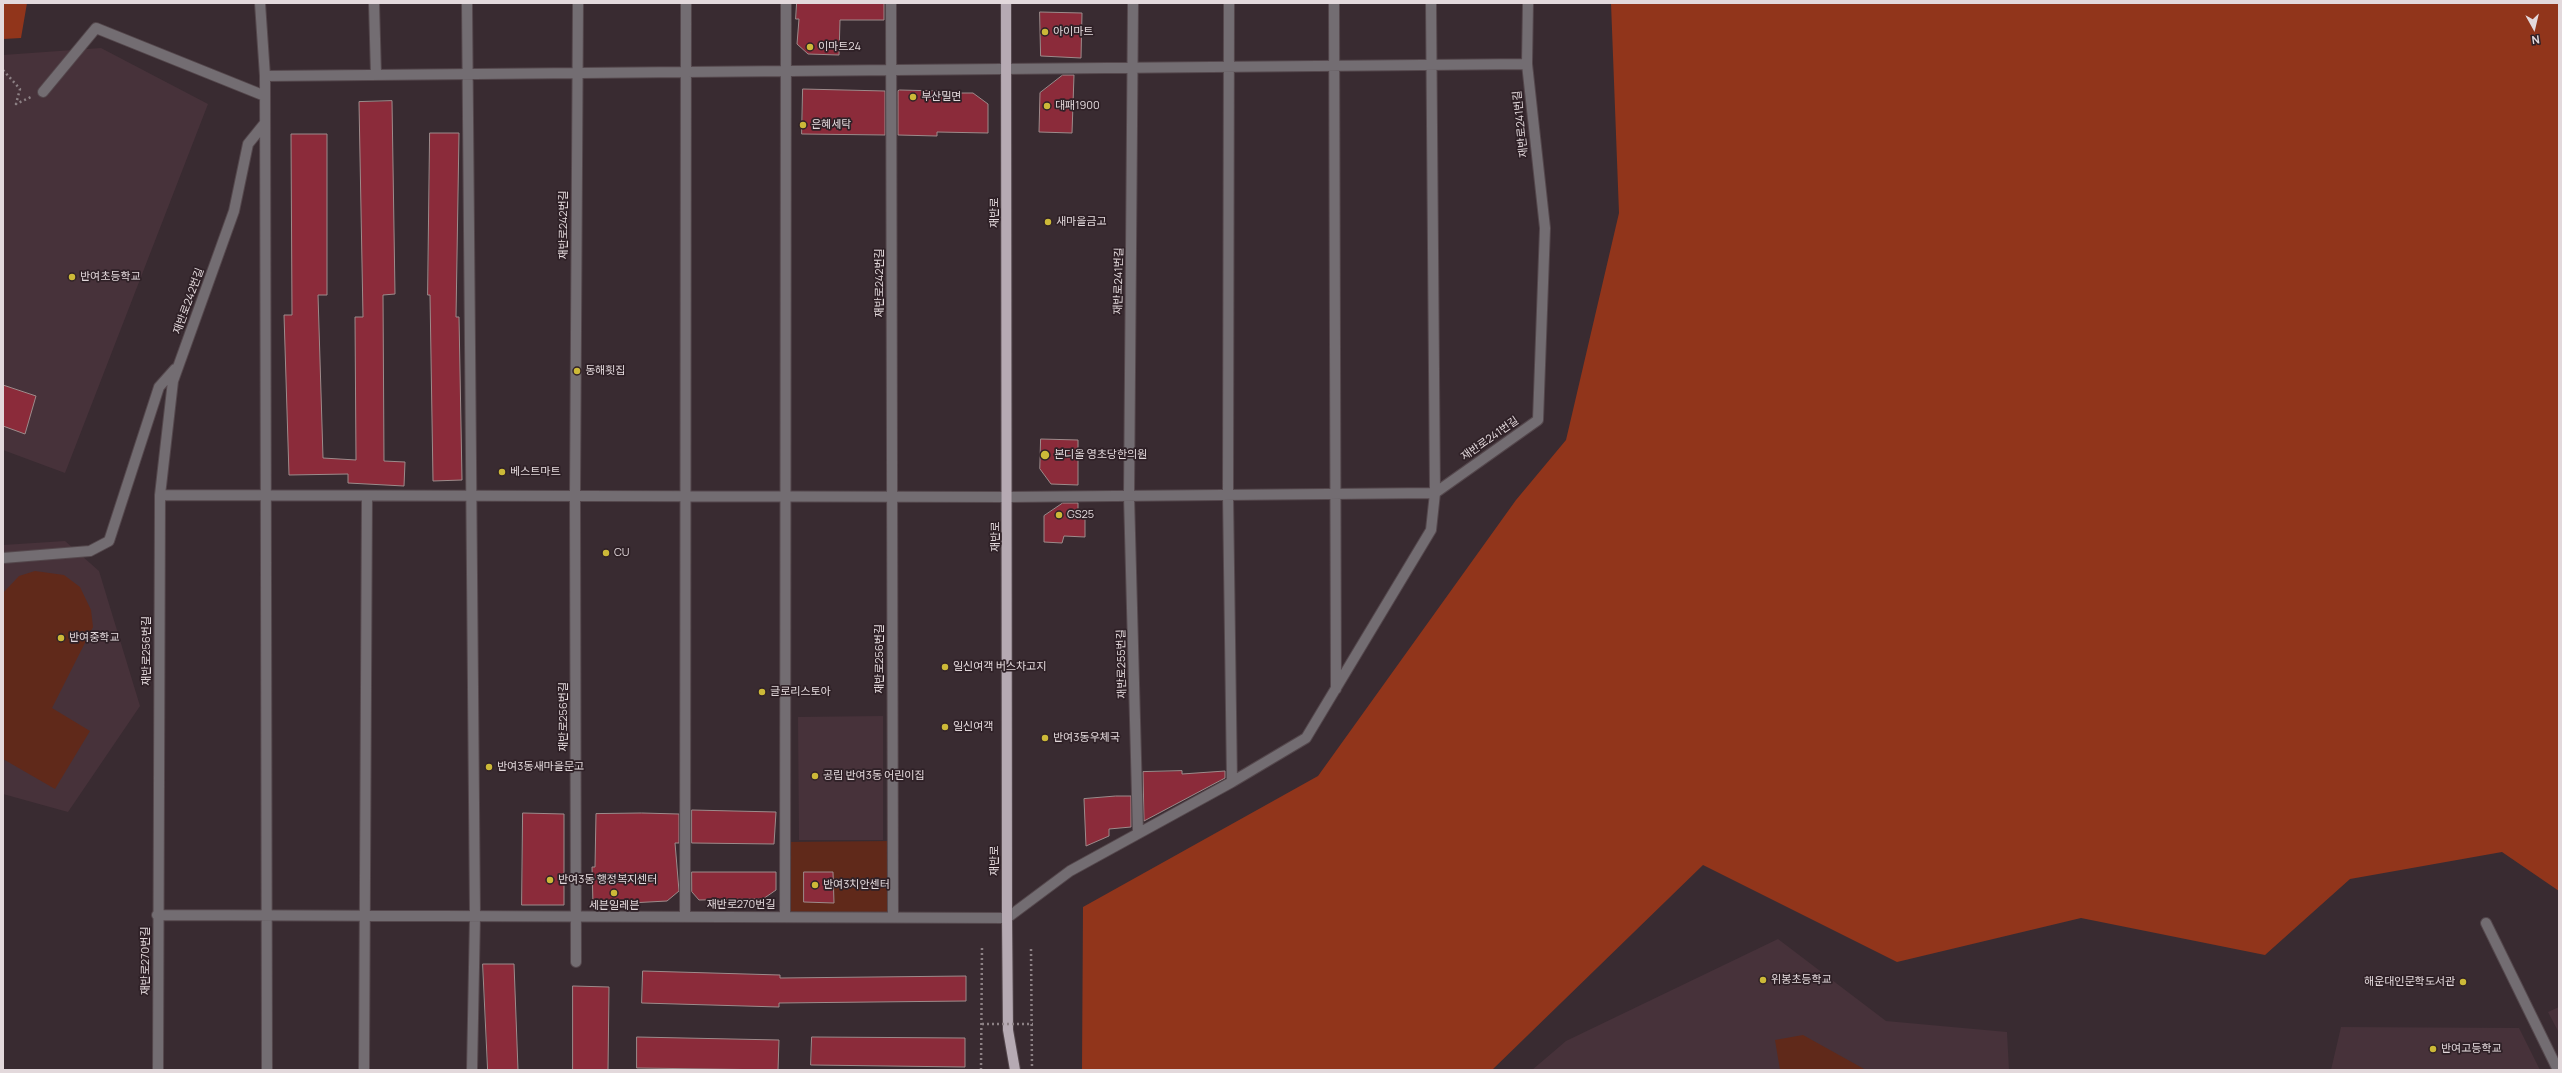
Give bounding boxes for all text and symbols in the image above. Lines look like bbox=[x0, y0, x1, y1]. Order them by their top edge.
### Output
north arrow bbox=[2514, 8, 2554, 48]
place label: 아이마트 bbox=[1053, 25, 1093, 39]
marker: 아이마트 bbox=[1040, 27, 1050, 37]
text: N bbox=[2531, 32, 2541, 48]
place label: 이마트24 bbox=[818, 40, 861, 54]
marker: 이마트24 bbox=[805, 42, 815, 52]
place label: 부산밀면 bbox=[921, 90, 961, 104]
street label: 재반로241번길 bbox=[1511, 90, 1531, 158]
marker: 부산밀면 bbox=[908, 92, 918, 102]
place label: 대패1900 bbox=[1055, 99, 1100, 113]
marker: 대패1900 bbox=[1042, 101, 1052, 111]
place label: 은혜세탁 bbox=[811, 118, 851, 132]
marker: 은혜세탁 bbox=[798, 120, 808, 130]
street label: 재반로242번길 bbox=[557, 190, 571, 260]
street label: 재반로 bbox=[988, 198, 1002, 228]
place label: 새마을금고 bbox=[1056, 215, 1107, 229]
marker: 새마을금고 bbox=[1043, 217, 1053, 227]
street label: 재반로241번길 bbox=[1112, 247, 1126, 315]
street label: 재반로242번길 bbox=[873, 248, 887, 318]
street label: 재반로242번길 bbox=[171, 266, 207, 336]
place label: 반여초등학교 bbox=[80, 270, 141, 284]
marker: 반여초등학교 bbox=[67, 272, 77, 282]
place label: 동해횟집 bbox=[585, 364, 625, 378]
marker: 동해횟집 bbox=[572, 366, 582, 376]
street label: 재반로241번길 bbox=[1459, 414, 1521, 464]
place label: 본디올 영초당한의원 bbox=[1054, 448, 1147, 462]
marker: 본디올 영초당한의원 bbox=[1039, 449, 1051, 461]
place label: 베스트마트 bbox=[510, 465, 561, 479]
marker: 베스트마트 bbox=[497, 467, 507, 477]
place label: GS25 bbox=[1067, 508, 1094, 522]
marker: GS25 bbox=[1054, 510, 1064, 520]
street label: 재반로 bbox=[989, 522, 1003, 552]
place label: CU bbox=[614, 546, 630, 560]
marker: CU bbox=[601, 548, 611, 558]
street label: 재반로256번길 bbox=[140, 616, 154, 686]
street label: 재반로256번길 bbox=[873, 624, 887, 694]
street label: 재반로255번길 bbox=[1115, 629, 1129, 699]
place label: 반여중학교 bbox=[69, 631, 120, 645]
marker: 반여중학교 bbox=[56, 633, 66, 643]
place label: 일신여객 버스차고지 bbox=[953, 660, 1046, 674]
marker: 일신여객 버스차고지 bbox=[940, 662, 950, 672]
street label: 재반로256번길 bbox=[557, 682, 571, 752]
place label: 글로리스토아 bbox=[770, 685, 831, 699]
marker: 글로리스토아 bbox=[757, 687, 767, 697]
place label: 일신여객 bbox=[953, 720, 993, 734]
marker: 일신여객 bbox=[940, 722, 950, 732]
place label: 반여3동우체국 bbox=[1053, 731, 1120, 745]
marker: 반여3동우체국 bbox=[1040, 733, 1050, 743]
place label: 반여3동새마을문고 bbox=[497, 760, 584, 774]
marker: 반여3동새마을문고 bbox=[484, 762, 494, 772]
place label: 공립 반여3동 어린이집 bbox=[823, 769, 925, 783]
marker: 공립 반여3동 어린이집 bbox=[810, 771, 820, 781]
street label: 재반로 bbox=[988, 846, 1002, 876]
place label: 반여3동 행정복지센터 bbox=[558, 873, 657, 887]
marker: 반여3동 행정복지센터 bbox=[545, 875, 555, 885]
place label: 반여3치안센터 bbox=[823, 878, 890, 892]
marker: 반여3치안센터 bbox=[810, 880, 820, 890]
marker: 세븐일레븐 bbox=[609, 888, 619, 898]
street label: 재반로270번길 bbox=[706, 898, 776, 912]
place label: 세븐일레븐 bbox=[589, 899, 639, 913]
street label: 재반로270번길 bbox=[139, 926, 153, 996]
place label: 위봉초등학교 bbox=[1771, 973, 1832, 987]
marker: 위봉초등학교 bbox=[1758, 975, 1768, 985]
place label: 해운대인문학도서관 bbox=[2364, 975, 2455, 989]
marker: 해운대인문학도서관 bbox=[2458, 977, 2468, 987]
place label: 반여고등학교 bbox=[2441, 1042, 2502, 1056]
marker: 반여고등학교 bbox=[2428, 1044, 2438, 1054]

